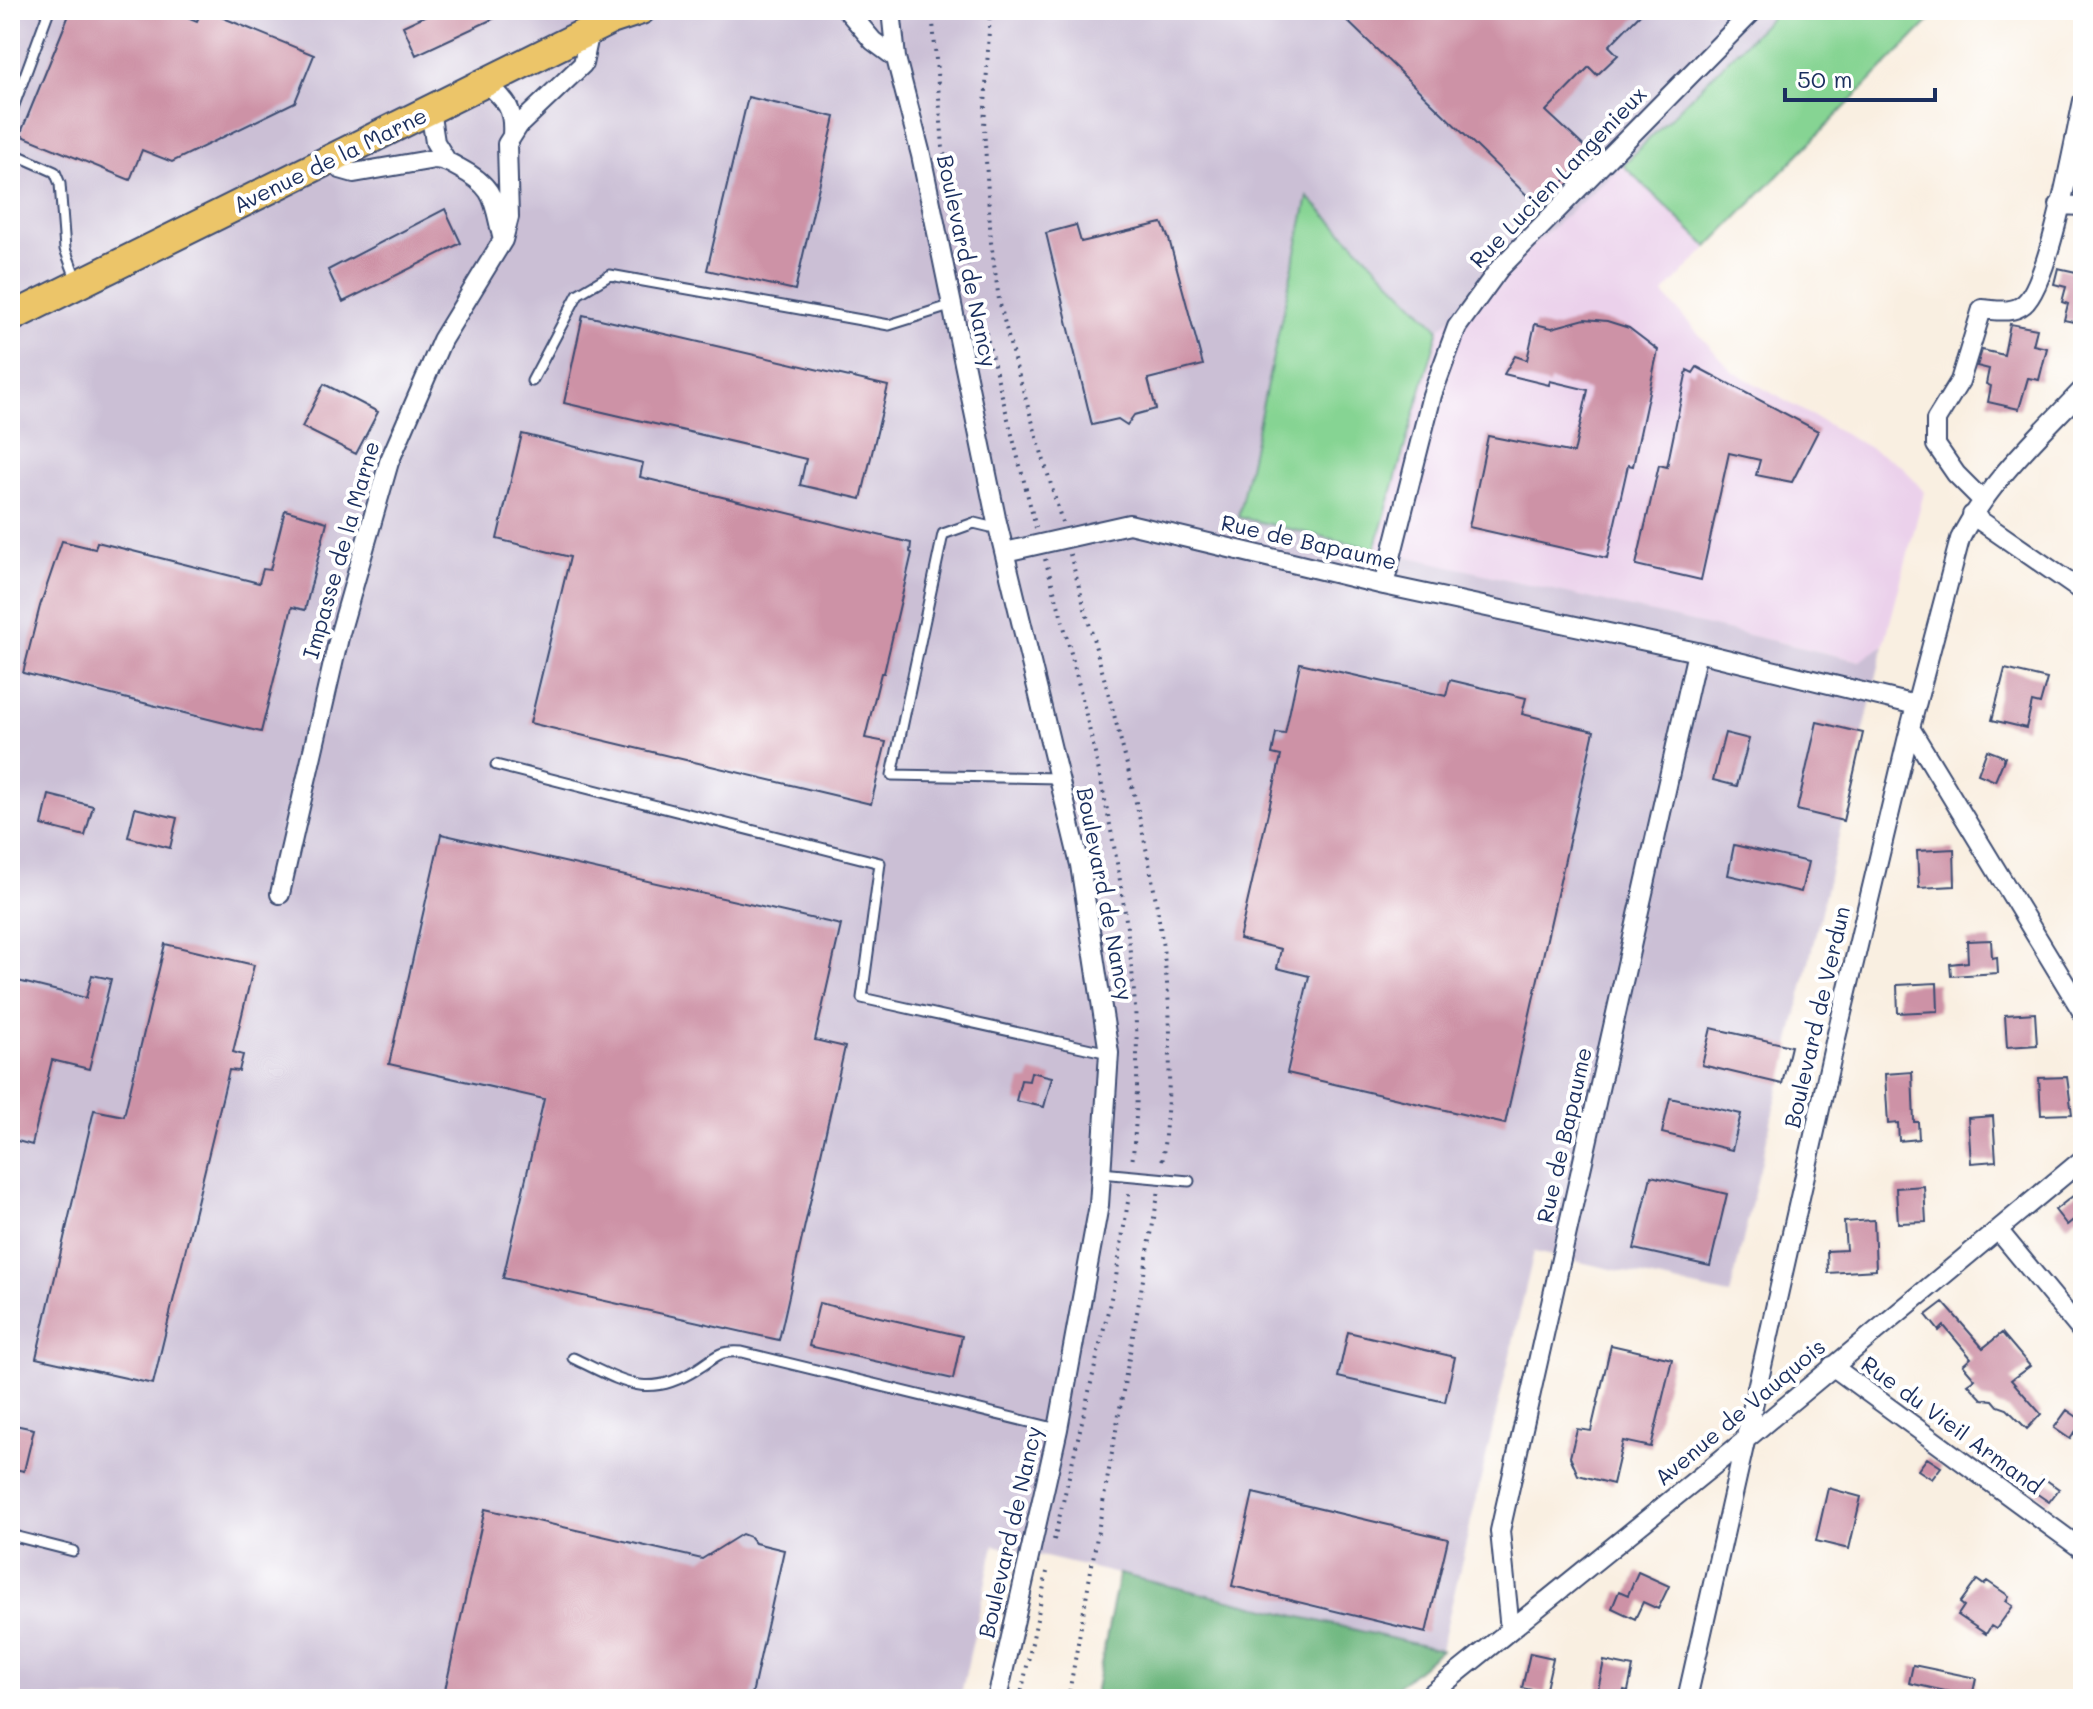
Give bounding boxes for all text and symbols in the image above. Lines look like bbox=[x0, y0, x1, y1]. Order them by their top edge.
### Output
scale bar bbox=[1785, 52, 1935, 102]
text: 50 m bbox=[1797, 63, 1853, 94]
street label: Rue Lucien Langenieux bbox=[1463, 79, 1652, 274]
street label: Avenue de la Marne bbox=[228, 100, 431, 219]
street label: Boulevard de Nancy bbox=[931, 152, 1004, 370]
street label: Impasse de la Marne bbox=[296, 437, 386, 662]
street label: Rue de Bapaume bbox=[1219, 507, 1400, 576]
street label: Boulevard de Nancy bbox=[1071, 785, 1140, 1003]
street label: Boulevard de Verdun bbox=[1777, 903, 1856, 1131]
street label: Rue de Bapaume bbox=[1529, 1044, 1598, 1225]
street label: Avenue de Vauquois bbox=[1648, 1332, 1831, 1492]
street label: Rue du Vieil Armand bbox=[1856, 1349, 2049, 1500]
street label: Boulevard de Nancy bbox=[971, 1423, 1048, 1641]

